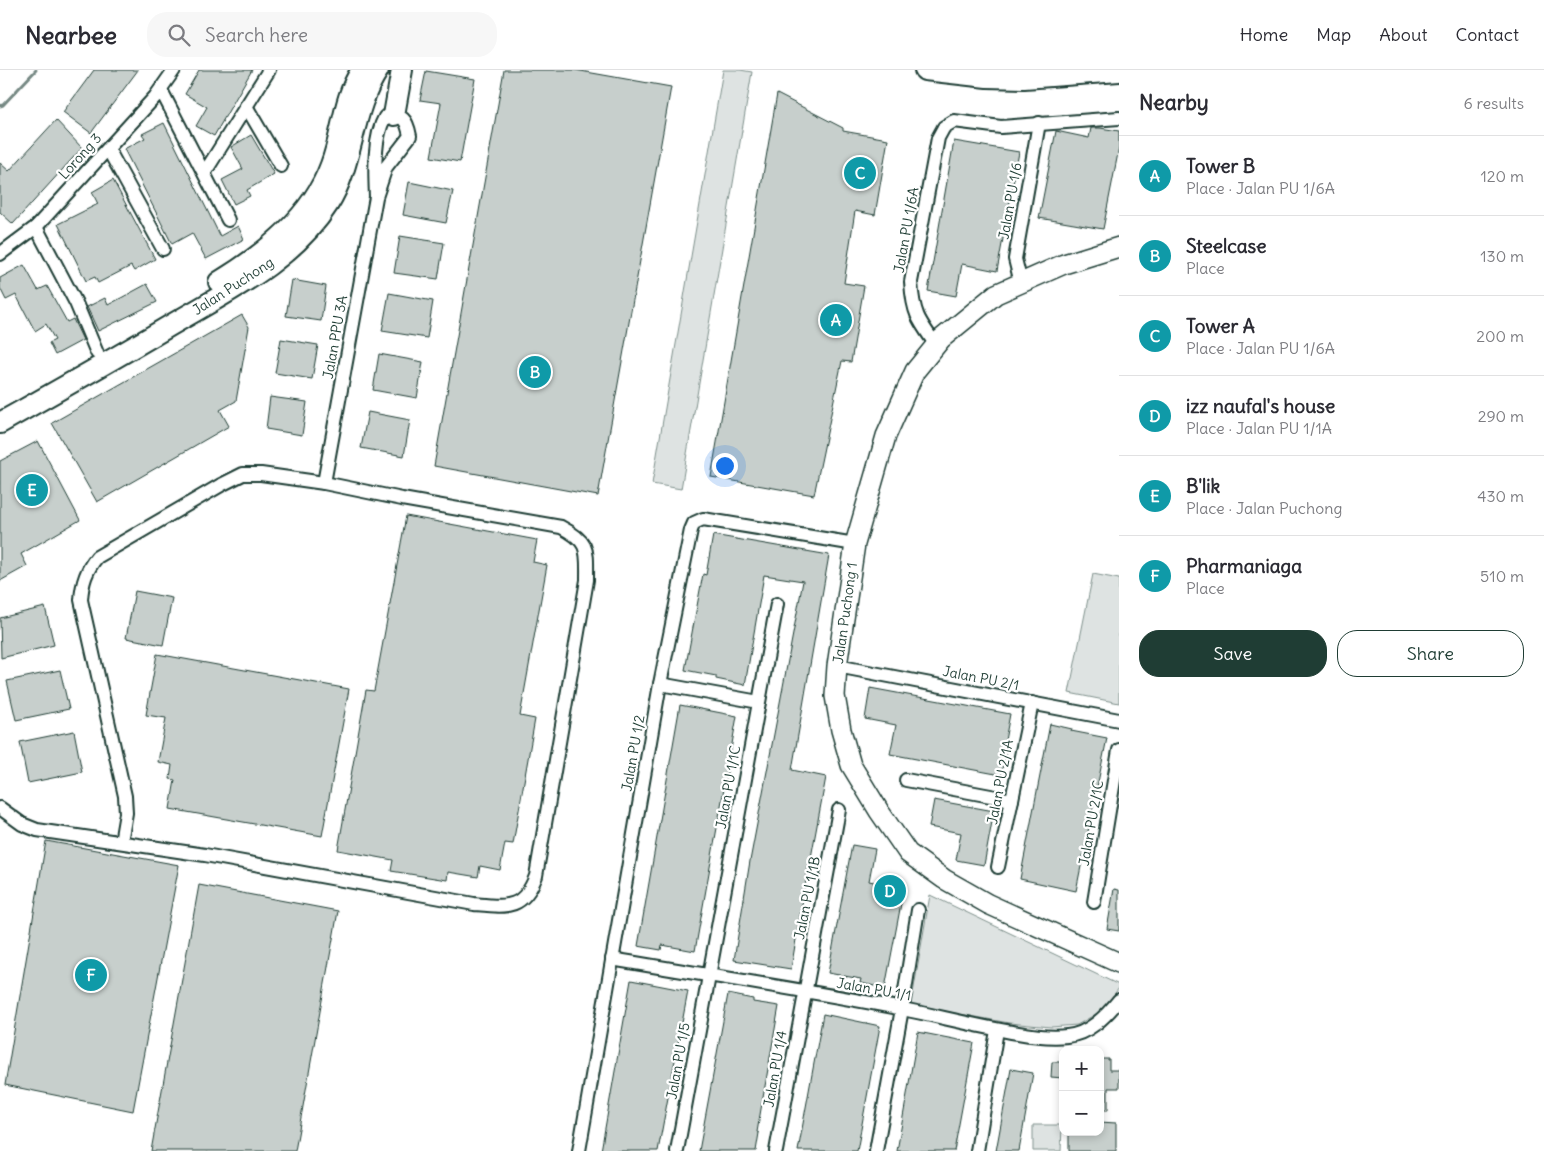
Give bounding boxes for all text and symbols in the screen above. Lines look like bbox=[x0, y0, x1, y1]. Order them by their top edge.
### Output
search box bbox=[147, 12, 497, 57]
text: Nearbee bbox=[25, 20, 117, 50]
icon: search bbox=[165, 21, 193, 49]
text: Search here bbox=[205, 23, 308, 47]
text: Home bbox=[1240, 23, 1288, 46]
text: Map bbox=[1316, 23, 1351, 46]
text: About bbox=[1379, 23, 1427, 46]
text: Contact bbox=[1455, 23, 1519, 46]
text: Nearby bbox=[1139, 89, 1209, 116]
text: 6 results bbox=[1463, 93, 1524, 113]
street label: Lorong 3 bbox=[55, 129, 105, 183]
pin: C bbox=[844, 154, 876, 192]
text: Tower B bbox=[1186, 154, 1255, 178]
street label: Jalan PU 1/6 bbox=[994, 161, 1026, 241]
text: A bbox=[1150, 166, 1160, 186]
text: 120 m bbox=[1481, 166, 1524, 186]
text: Place · Jalan PU 1/6A bbox=[1186, 178, 1335, 198]
street label: Jalan PU 1/6A bbox=[890, 186, 922, 274]
text: Steelcase bbox=[1186, 234, 1266, 258]
text: B bbox=[1150, 246, 1160, 266]
text: 130 m bbox=[1480, 246, 1524, 266]
street label: Jalan Puchong bbox=[189, 253, 277, 319]
text: Place bbox=[1186, 258, 1225, 278]
street label: Jalan PPU 3A bbox=[319, 294, 351, 380]
pin: A bbox=[820, 301, 852, 339]
text: Tower A bbox=[1186, 314, 1255, 338]
text: C bbox=[1150, 326, 1160, 346]
text: 200 m bbox=[1476, 326, 1524, 346]
text: Place · Jalan PU 1/6A bbox=[1186, 338, 1335, 358]
pin: B bbox=[519, 353, 551, 391]
text: izz naufal's house bbox=[1186, 394, 1335, 418]
text: D bbox=[1149, 406, 1161, 426]
text: 290 m bbox=[1478, 406, 1524, 426]
text: Place · Jalan PU 1/1A bbox=[1186, 418, 1332, 438]
your location bbox=[712, 453, 738, 479]
pin: E bbox=[16, 471, 48, 509]
text: B'lik bbox=[1186, 474, 1220, 498]
text: E bbox=[1150, 486, 1160, 506]
text: 430 m bbox=[1477, 486, 1524, 506]
text: Place · Jalan Puchong bbox=[1186, 498, 1342, 518]
text: Pharmaniaga bbox=[1186, 554, 1302, 578]
street label: Jalan Puchong 1 bbox=[829, 561, 861, 665]
text: F bbox=[1150, 566, 1160, 586]
text: 510 m bbox=[1480, 566, 1524, 586]
text: Place bbox=[1186, 578, 1225, 598]
button: Save bbox=[1139, 630, 1327, 677]
button: Share bbox=[1337, 630, 1524, 677]
street label: Jalan PU 2/1 bbox=[941, 662, 1021, 694]
street label: Jalan PU 1/2 bbox=[617, 713, 649, 793]
street label: Jalan PU 2/1A bbox=[983, 738, 1017, 826]
street label: Jalan PU 1/1C bbox=[712, 744, 744, 830]
street label: Jalan PU 2/1C bbox=[1075, 779, 1107, 867]
street label: Jalan PU 1/1B bbox=[790, 855, 824, 941]
pin: D bbox=[874, 872, 906, 910]
pin: F bbox=[75, 956, 107, 994]
street label: Jalan PU 1/1 bbox=[835, 974, 913, 1004]
street label: Jalan PU 1/5 bbox=[662, 1021, 694, 1101]
street label: Jalan PU 1/4 bbox=[759, 1029, 791, 1109]
map controls bbox=[1059, 1046, 1104, 1136]
button: + bbox=[1059, 1046, 1104, 1091]
button: − bbox=[1059, 1091, 1104, 1136]

